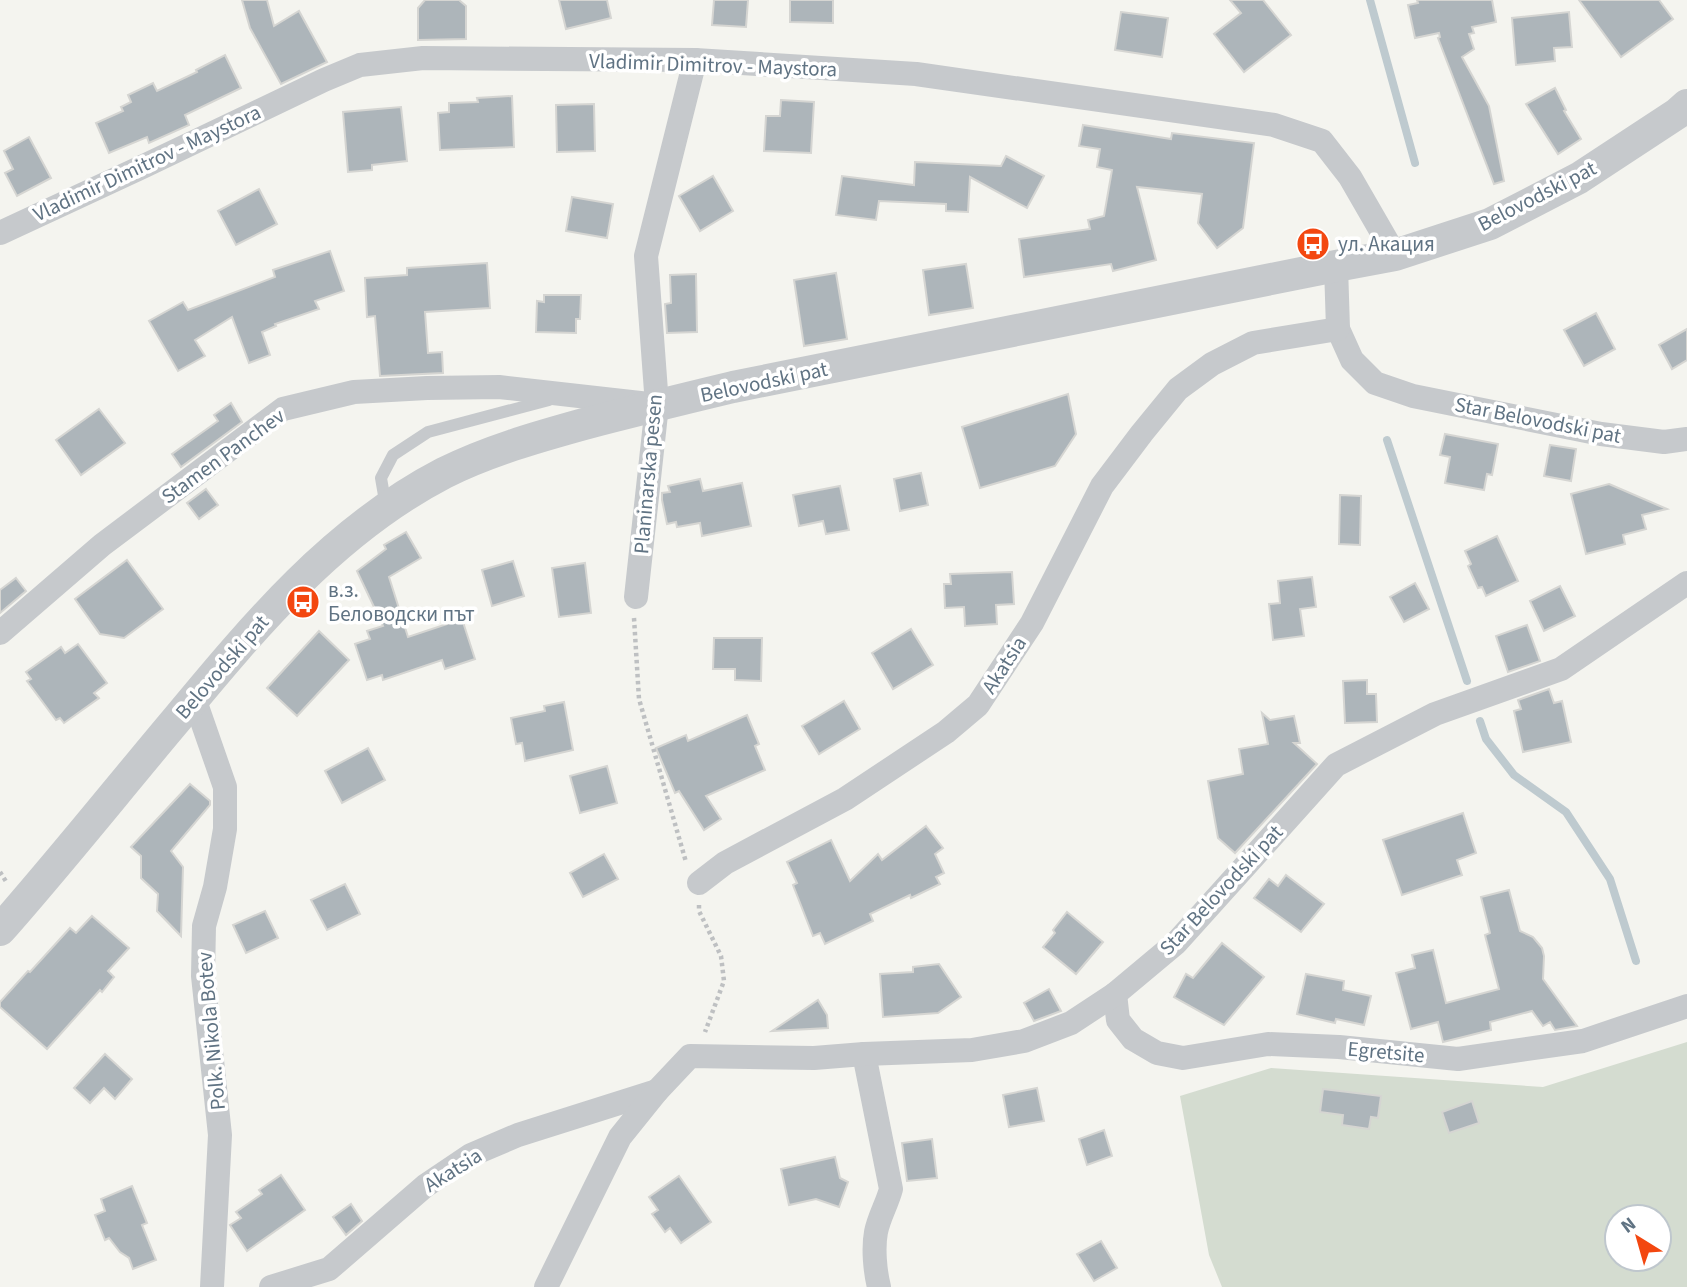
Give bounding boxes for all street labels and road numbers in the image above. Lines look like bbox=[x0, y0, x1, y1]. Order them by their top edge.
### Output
street label: Vladimir Dimitrov - Maystora bbox=[588, 46, 838, 84]
street label: Vladimir Dimitrov - Maystora bbox=[28, 97, 266, 229]
street label: Belovodski pat bbox=[1472, 153, 1602, 239]
street label: Belovodski pat bbox=[698, 354, 830, 410]
street label: Star Belovodski pat bbox=[1452, 389, 1624, 451]
street label: Planinarska pesen bbox=[626, 393, 670, 555]
street label: Stamen Panchev bbox=[155, 401, 291, 511]
street label: Belovodski pat bbox=[168, 608, 276, 726]
street label: Akatsia bbox=[974, 630, 1034, 700]
street label: Star Belovodski pat bbox=[1152, 818, 1290, 962]
street label: Polk. Nikola Botev bbox=[189, 950, 233, 1112]
street label: Egretsite bbox=[1346, 1034, 1426, 1070]
street label: Akatsia bbox=[418, 1140, 488, 1200]

